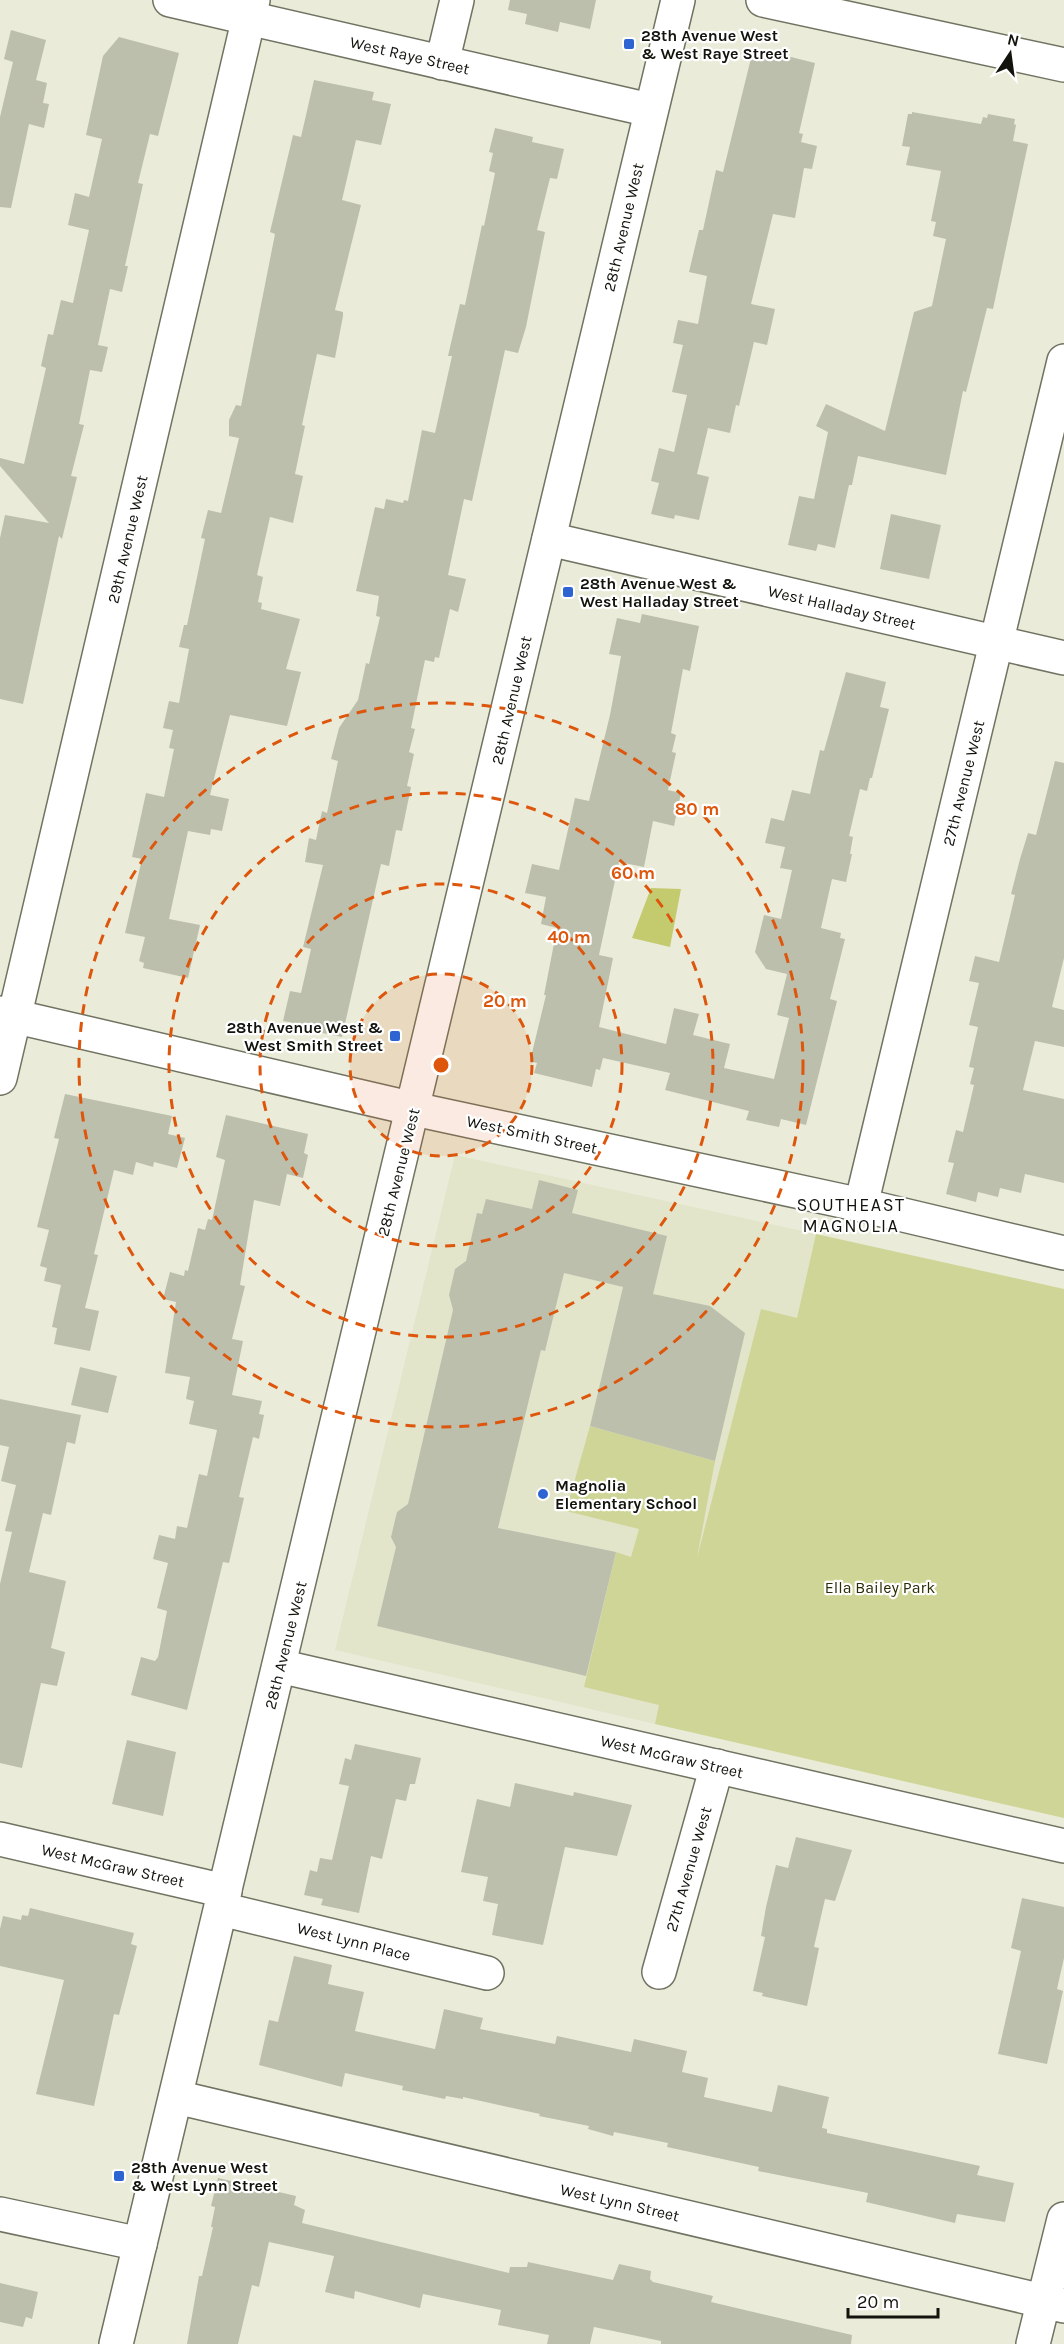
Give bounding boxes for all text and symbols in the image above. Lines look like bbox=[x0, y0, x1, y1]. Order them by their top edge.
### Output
north arrow bbox=[980, 24, 1040, 84]
place label: 28th Avenue West & West Raye Street bbox=[641, 26, 789, 63]
text: N bbox=[1006, 29, 1021, 50]
street label: West Raye Street bbox=[348, 32, 472, 78]
marker: 28th Avenue West & West Raye Street bbox=[622, 37, 636, 51]
street label: 28th Avenue West bbox=[599, 161, 648, 293]
street label: 29th Avenue West bbox=[104, 473, 151, 605]
place label: 28th Avenue West & West Halladay Street bbox=[580, 574, 739, 611]
street label: West Halladay Street bbox=[766, 581, 918, 634]
marker: 28th Avenue West & West Halladay Street bbox=[561, 585, 575, 599]
street label: 28th Avenue West bbox=[487, 634, 536, 766]
street label: 27th Avenue West bbox=[939, 718, 988, 848]
text: 80 m bbox=[675, 798, 719, 820]
text: 60 m bbox=[611, 862, 655, 884]
text: 40 m bbox=[547, 926, 591, 948]
text: 20 m bbox=[483, 990, 527, 1012]
place label: 28th Avenue West & West Smith Street bbox=[226, 1018, 383, 1055]
marker: 28th Avenue West & West Smith Street bbox=[388, 1029, 402, 1043]
centre of rings bbox=[431, 1055, 451, 1075]
street label: 28th Avenue West bbox=[373, 1106, 424, 1238]
street label: West Smith Street bbox=[465, 1111, 599, 1158]
district label: SOUTHEAST MAGNOLIA bbox=[796, 1194, 906, 1237]
place label: Magnolia Elementary School bbox=[555, 1476, 697, 1513]
marker: Magnolia Elementary School bbox=[536, 1487, 550, 1501]
park label: Ella Bailey Park bbox=[825, 1578, 935, 1597]
street label: 28th Avenue West bbox=[260, 1579, 311, 1711]
street label: West McGraw Street bbox=[598, 1731, 745, 1782]
street label: 27th Avenue West bbox=[662, 1804, 715, 1934]
street label: West McGraw Street bbox=[39, 1840, 186, 1891]
street label: West Lynn Place bbox=[295, 1918, 413, 1965]
place label: 28th Avenue West & West Lynn Street bbox=[131, 2158, 278, 2195]
marker: 28th Avenue West & West Lynn Street bbox=[112, 2169, 126, 2183]
street label: West Lynn Street bbox=[558, 2180, 681, 2225]
scale bar bbox=[848, 2281, 938, 2319]
text: 20 m bbox=[857, 2291, 899, 2313]

